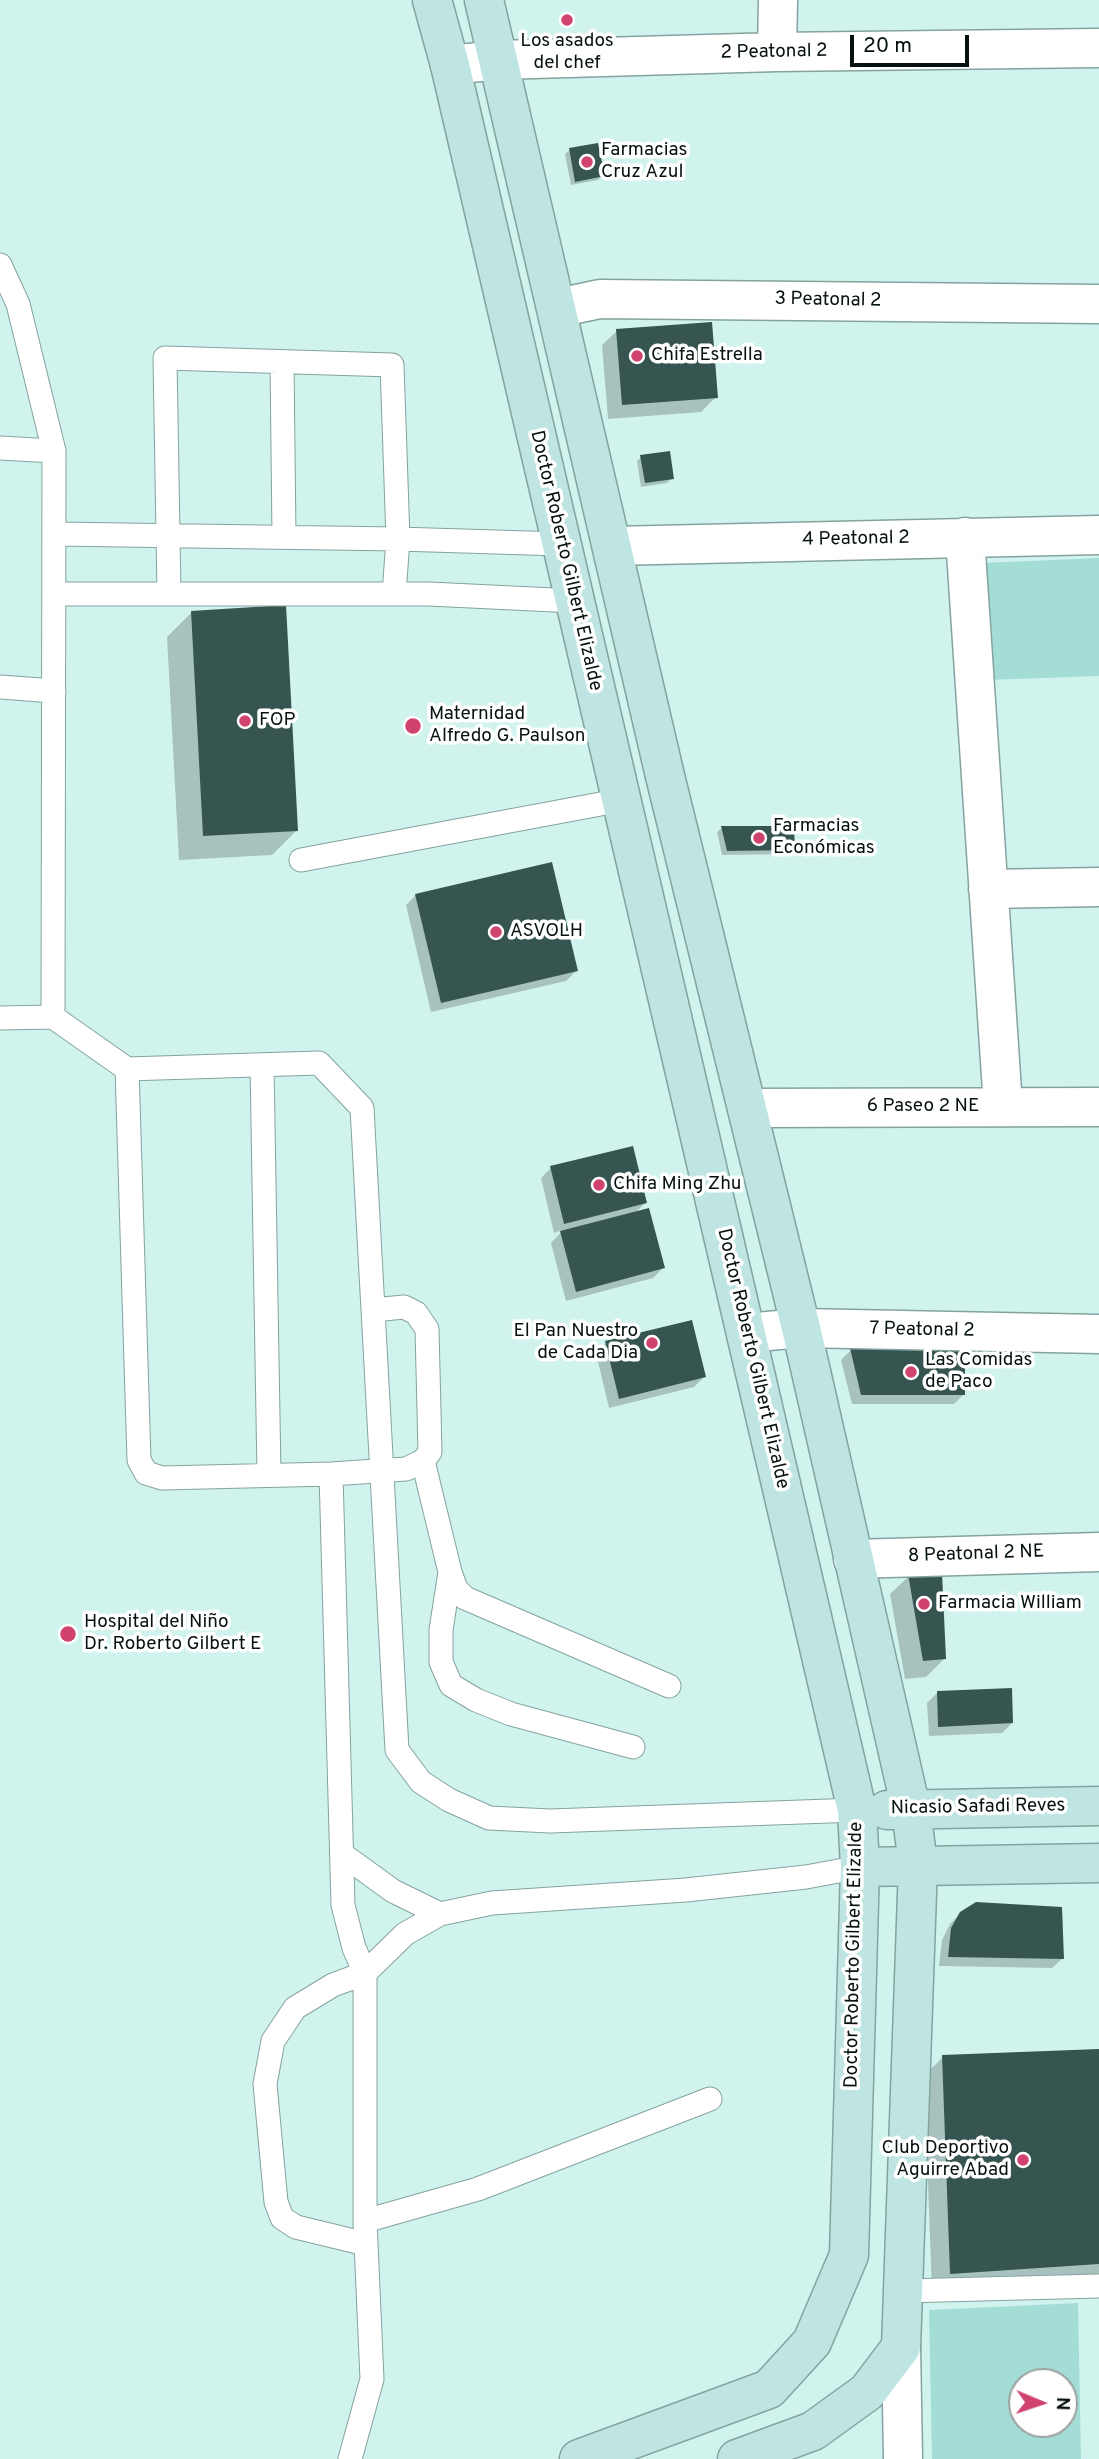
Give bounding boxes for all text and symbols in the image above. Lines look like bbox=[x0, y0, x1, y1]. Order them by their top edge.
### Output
marker: Los asados del chef bbox=[559, 12, 575, 28]
scale bar bbox=[854, 21, 973, 65]
place label: Los asados del chef bbox=[520, 31, 614, 75]
text: 20 m bbox=[863, 33, 912, 60]
street label: 2 Peatonal 2 bbox=[720, 41, 828, 65]
place label: Farmacias Cruz Azul bbox=[601, 140, 687, 184]
marker: Farmacias Cruz Azul bbox=[579, 154, 595, 170]
street label: 3 Peatonal 2 bbox=[774, 289, 882, 313]
place label: Chifa Estrella bbox=[651, 345, 763, 367]
marker: Chifa Estrella bbox=[629, 348, 645, 364]
street label: Doctor Roberto Gilbert Elizalde bbox=[524, 429, 606, 693]
street label: 4 Peatonal 2 bbox=[802, 528, 910, 552]
place label: Maternidad Alfredo G. Paulson bbox=[429, 704, 585, 748]
place label: FOP bbox=[259, 710, 295, 732]
marker: FOP bbox=[237, 713, 253, 729]
marker: Maternidad Alfredo G. Paulson bbox=[403, 716, 423, 736]
place label: Farmacias Económicas bbox=[773, 816, 875, 860]
marker: Farmacias Económicas bbox=[751, 830, 767, 846]
place label: ASVOLH bbox=[510, 921, 583, 943]
marker: ASVOLH bbox=[488, 924, 504, 940]
street label: 6 Paseo 2 NE bbox=[867, 1096, 979, 1118]
place label: Chifa Ming Zhu bbox=[613, 1174, 742, 1196]
marker: Chifa Ming Zhu bbox=[591, 1177, 607, 1193]
street label: Doctor Roberto Gilbert Elizalde bbox=[711, 1227, 793, 1491]
street label: 7 Peatonal 2 bbox=[869, 1319, 975, 1343]
place label: El Pan Nuestro de Cada Dia bbox=[513, 1321, 638, 1365]
marker: El Pan Nuestro de Cada Dia bbox=[644, 1335, 660, 1351]
place label: Las Comidas de Paco bbox=[925, 1350, 1032, 1394]
marker: Las Comidas de Paco bbox=[903, 1364, 919, 1380]
street label: 8 Peatonal 2 NE bbox=[907, 1541, 1045, 1569]
place label: Farmacia William bbox=[938, 1593, 1082, 1615]
marker: Farmacia William bbox=[916, 1596, 932, 1612]
place label: Hospital del Niño Dr. Roberto Gilbert E bbox=[84, 1612, 261, 1656]
marker: Hospital del Niño Dr. Roberto Gilbert E bbox=[58, 1624, 78, 1644]
street label: Nicasio Safadi Reves bbox=[890, 1795, 1066, 1821]
street label: Doctor Roberto Gilbert Elizalde bbox=[841, 1822, 869, 2088]
place label: Club Deportivo Aguirre Abad bbox=[882, 2138, 1009, 2182]
marker: Club Deportivo Aguirre Abad bbox=[1015, 2152, 1031, 2168]
north arrow bbox=[1008, 2368, 1078, 2438]
text: N bbox=[1050, 2396, 1074, 2411]

